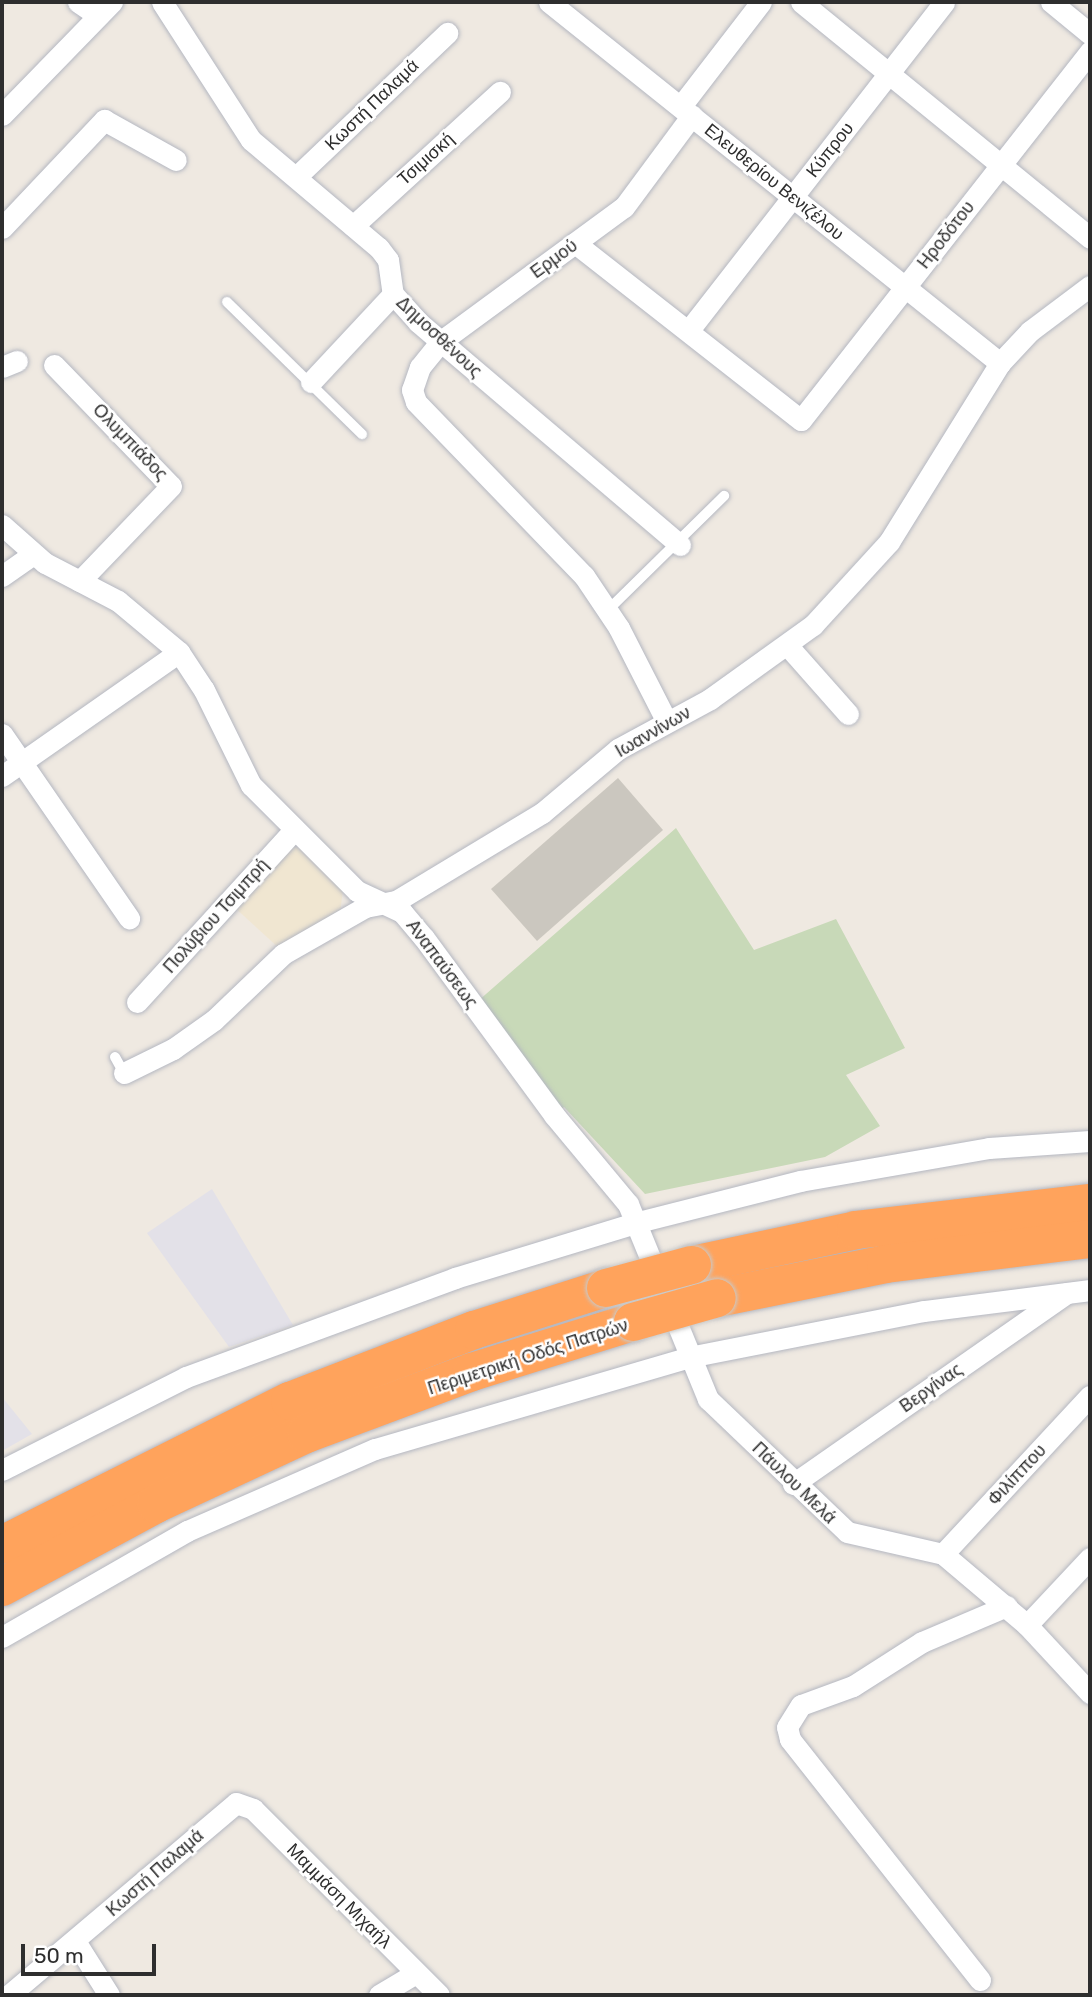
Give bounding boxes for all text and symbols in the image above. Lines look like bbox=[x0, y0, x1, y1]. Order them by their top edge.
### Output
street label: Κωστή Παλαμά bbox=[321, 55, 423, 155]
street label: Κύπρου bbox=[802, 118, 858, 182]
street label: Ελευθερίου Βενιζέλου bbox=[700, 119, 848, 245]
street label: Τσιμισκή bbox=[393, 128, 459, 190]
street label: Ηροδότου bbox=[913, 197, 979, 273]
street label: Ερμού bbox=[526, 235, 582, 283]
street label: Δημοσθένους bbox=[392, 292, 486, 382]
street label: Ολυμπιάδος bbox=[88, 399, 172, 485]
street label: Ιωαννίνων bbox=[611, 702, 695, 762]
street label: Πολύβιου Τσιμπρή bbox=[159, 854, 273, 978]
street label: Αναπαύσεως bbox=[402, 915, 482, 1013]
street label: Περιμετρική Οδός Πατρών bbox=[425, 1314, 631, 1400]
street label: Βεργίνας bbox=[896, 1359, 966, 1417]
street label: Πάυλου Μελά bbox=[748, 1438, 840, 1528]
street label: Φιλίππου bbox=[983, 1440, 1051, 1510]
street label: Κωστή Παλαμά bbox=[102, 1825, 208, 1921]
street label: Μαμμάση Μιχαήλ bbox=[282, 1839, 396, 1953]
scale bar bbox=[24, 1930, 159, 1974]
text: 50 m bbox=[34, 1943, 84, 1968]

